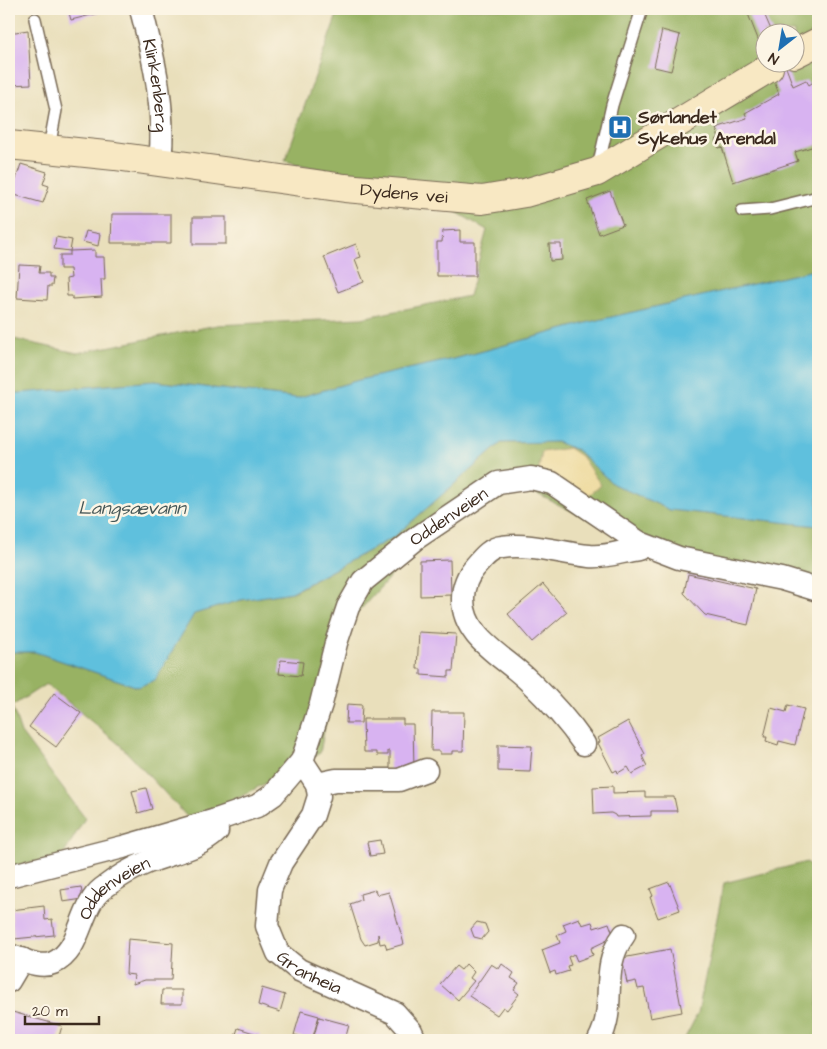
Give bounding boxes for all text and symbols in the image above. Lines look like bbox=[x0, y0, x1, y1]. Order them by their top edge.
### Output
north arrow bbox=[754, 22, 804, 72]
street label: Klinkenberg bbox=[136, 36, 174, 132]
text: N bbox=[765, 47, 783, 69]
place label: Sørlandet Sykehus Arendal bbox=[637, 105, 776, 152]
hospital icon: Sørlandet Sykehus Arendal bbox=[607, 114, 633, 140]
street label: Dydens vei bbox=[359, 177, 449, 210]
street label: Oddenveien bbox=[405, 481, 493, 552]
water label: Langsævann bbox=[78, 495, 187, 522]
street label: Oddenveien bbox=[72, 851, 154, 924]
street label: Granheia bbox=[271, 945, 346, 1001]
scale bar bbox=[25, 994, 99, 1026]
text: 20 m bbox=[32, 1001, 68, 1022]

